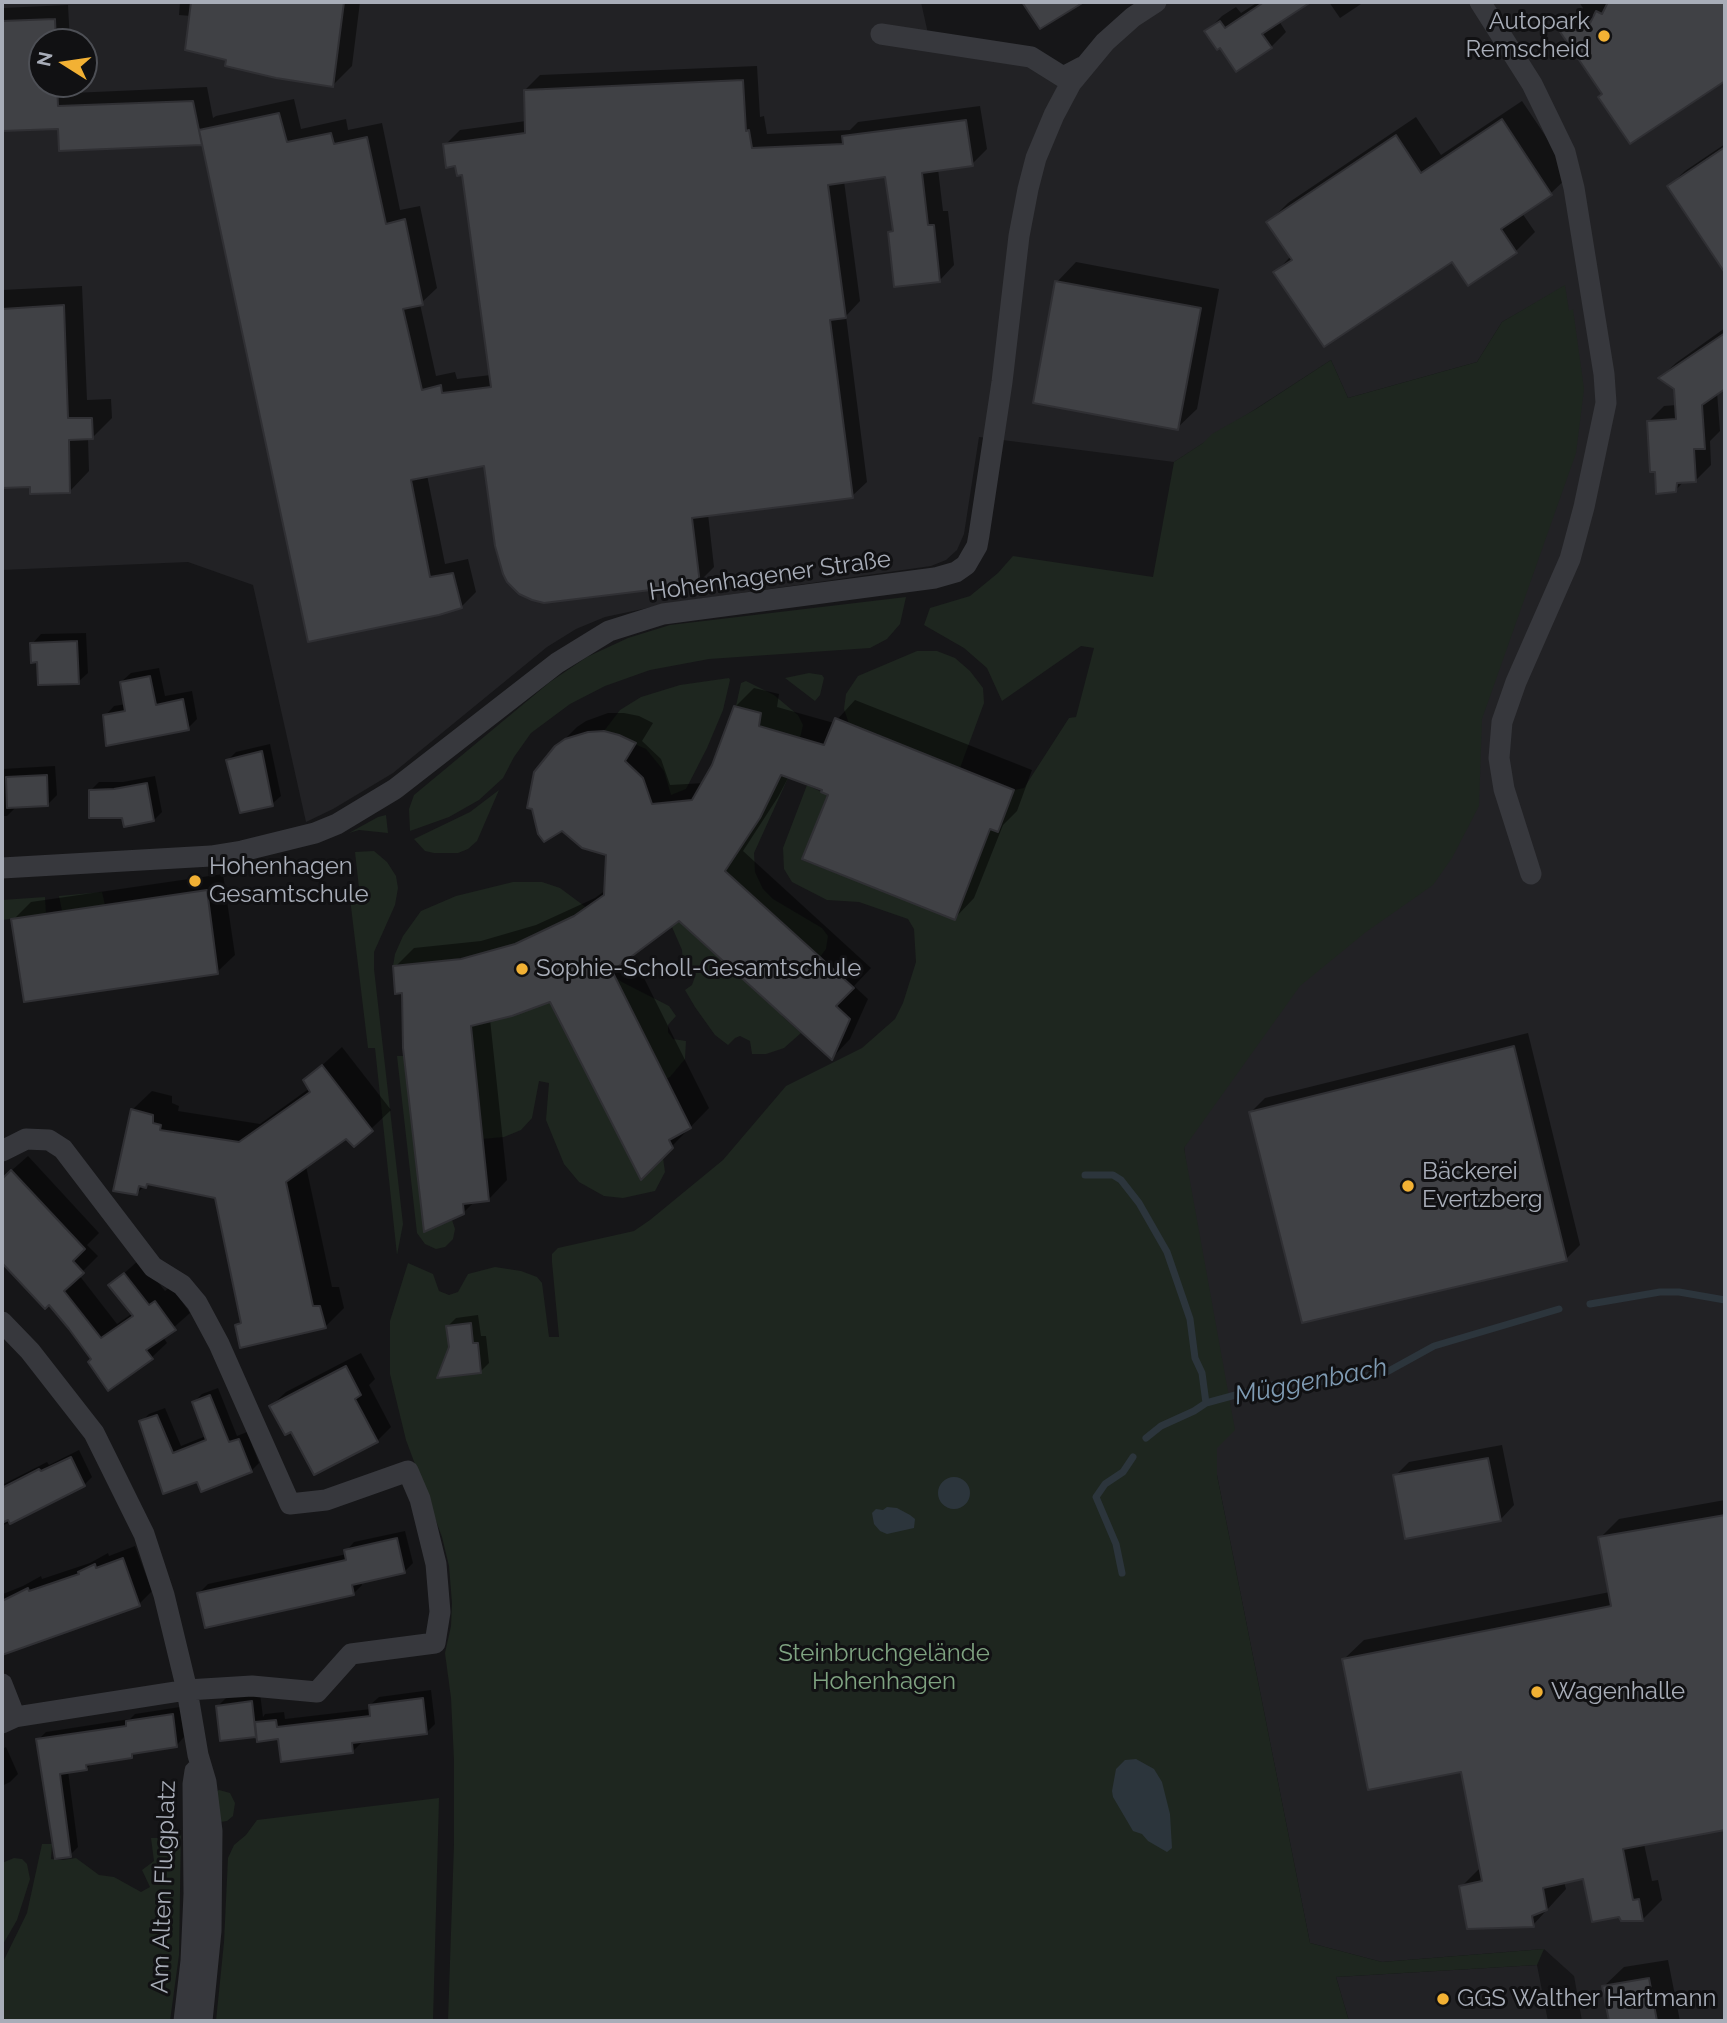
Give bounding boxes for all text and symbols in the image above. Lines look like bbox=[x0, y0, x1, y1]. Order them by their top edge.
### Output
place label: Autopark Remscheid bbox=[1466, 8, 1590, 64]
north arrow bbox=[28, 28, 98, 98]
marker: Autopark Remscheid bbox=[1596, 28, 1612, 44]
text: N bbox=[32, 50, 57, 68]
street label: Hohenhagener Straße bbox=[647, 545, 893, 607]
place label: Hohenhagen Gesamtschule bbox=[209, 853, 369, 909]
marker: Hohenhagen Gesamtschule bbox=[187, 873, 203, 889]
place label: Sophie-Scholl-Gesamtschule bbox=[536, 955, 861, 983]
marker: Sophie-Scholl-Gesamtschule bbox=[514, 961, 530, 977]
place label: Bäckerei Evertzberg bbox=[1422, 1158, 1543, 1214]
marker: Bäckerei Evertzberg bbox=[1400, 1178, 1416, 1194]
water label: Müggenbach bbox=[1232, 1352, 1390, 1412]
park label: Steinbruchgelände Hohenhagen bbox=[778, 1640, 990, 1696]
place label: Wagenhalle bbox=[1551, 1678, 1685, 1706]
marker: Wagenhalle bbox=[1529, 1684, 1545, 1700]
street label: Am Alten Flugplatz bbox=[146, 1780, 182, 1994]
place label: GGS Walther Hartmann bbox=[1457, 1985, 1716, 2013]
marker: GGS Walther Hartmann bbox=[1435, 1991, 1451, 2007]

